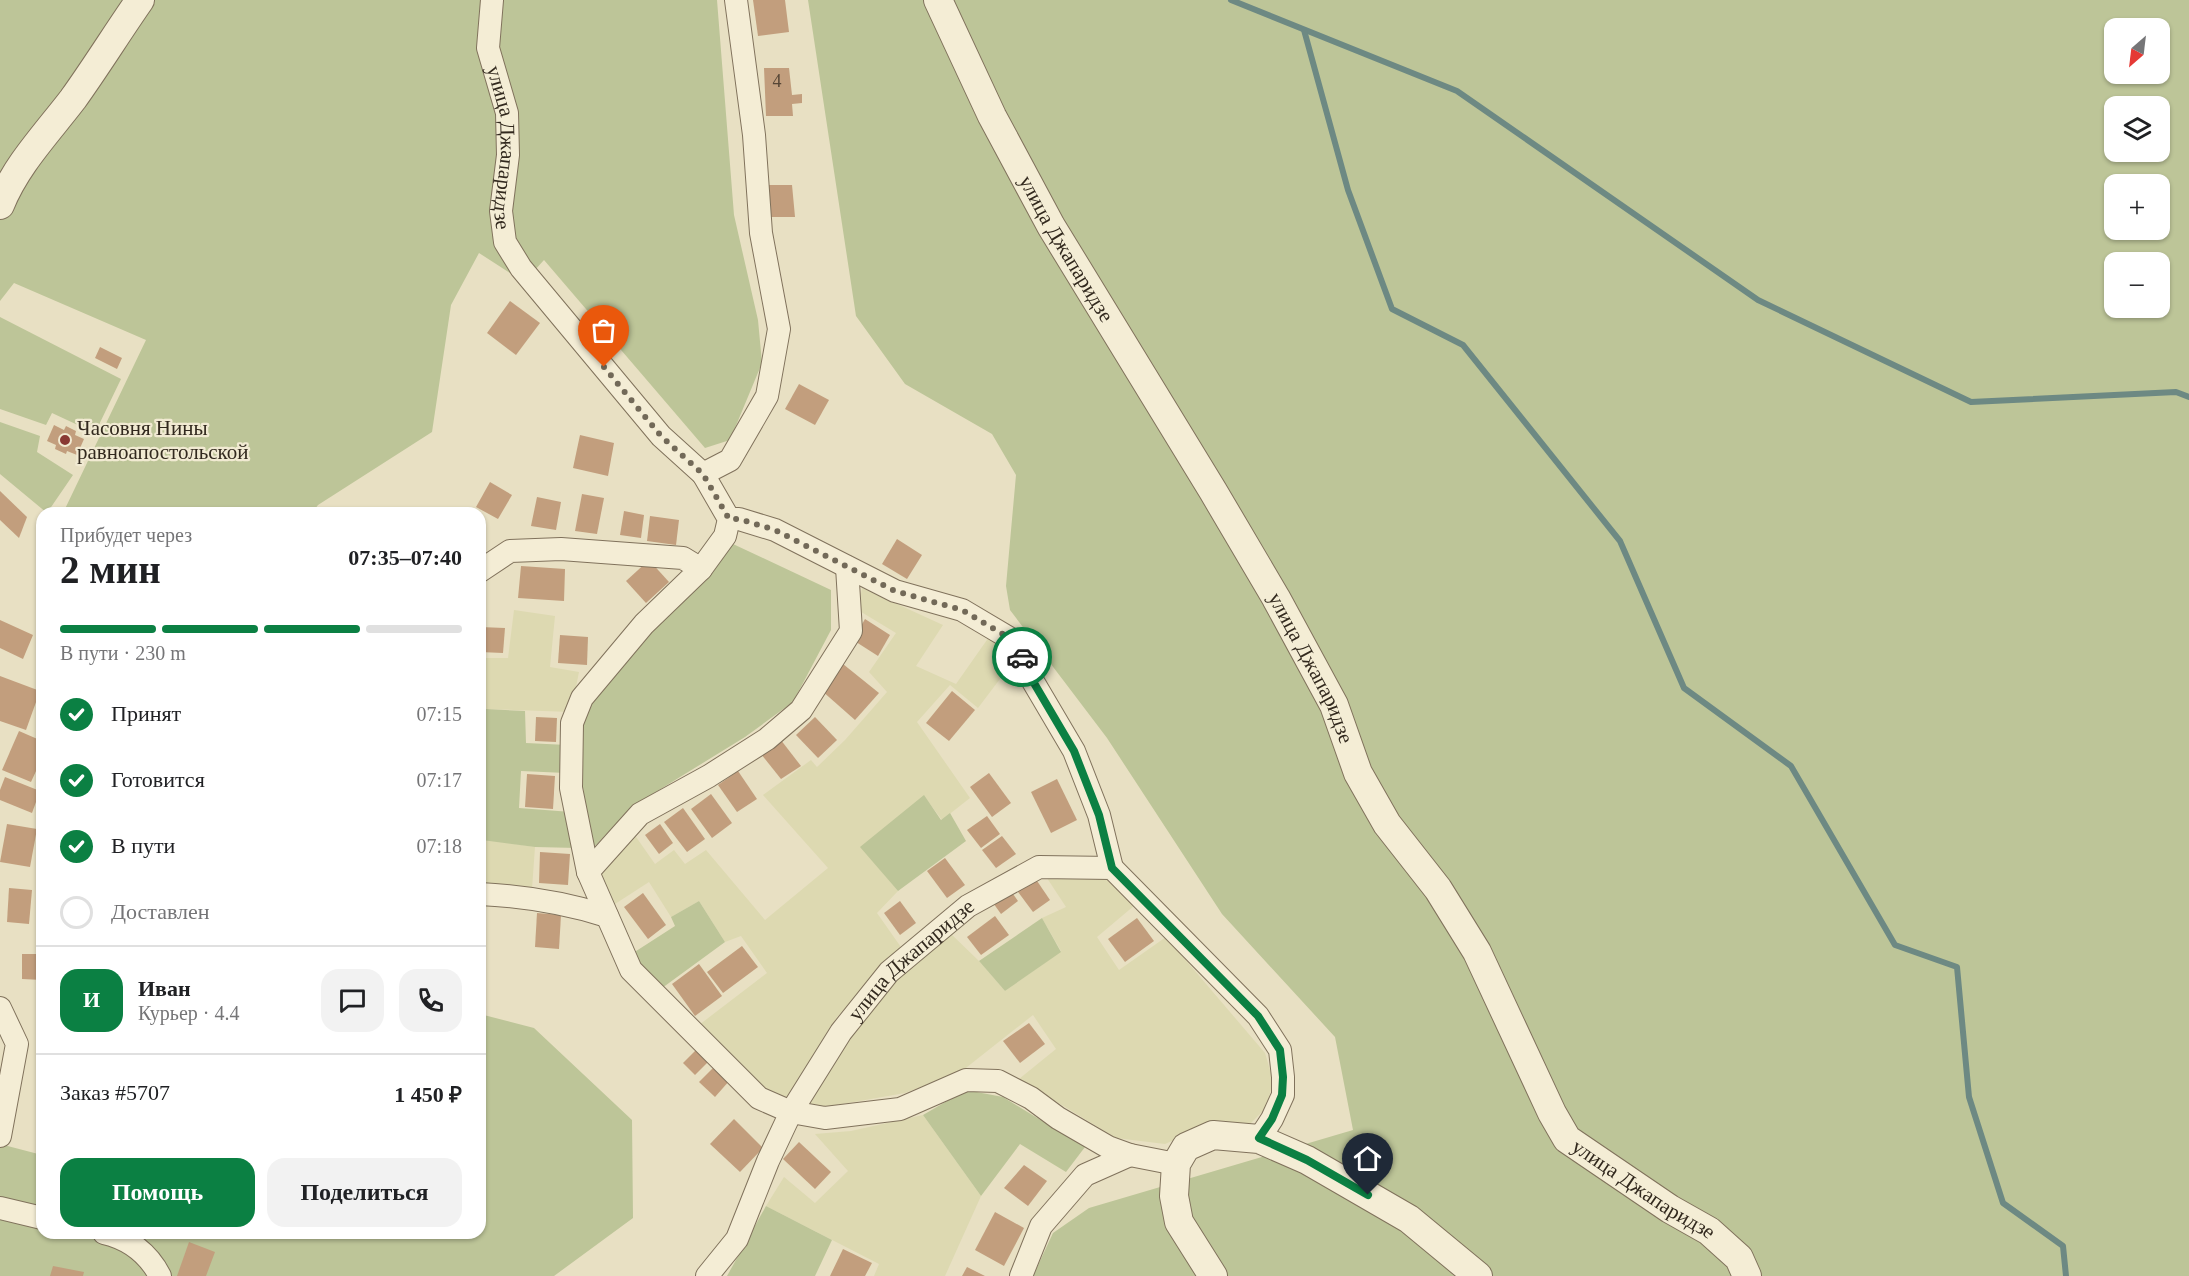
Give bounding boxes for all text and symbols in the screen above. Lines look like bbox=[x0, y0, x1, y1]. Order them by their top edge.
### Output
north arrow bbox=[2104, 18, 2170, 84]
map controls bbox=[2104, 18, 2170, 318]
street label: улица Джапаридзе bbox=[482, 63, 520, 231]
house number: 4 bbox=[773, 71, 782, 91]
button: layers bbox=[2104, 96, 2170, 162]
street label: улица Джапаридзе bbox=[1014, 171, 1119, 326]
button: + bbox=[2104, 174, 2170, 240]
button: − bbox=[2104, 252, 2170, 318]
pin bbox=[578, 305, 629, 367]
icon: bag bbox=[587, 314, 620, 347]
place label: Часовня Нины равноапостольской bbox=[77, 416, 248, 464]
marker: Часовня Нины равноапостольской bbox=[58, 433, 72, 447]
text: Прибудет через bbox=[60, 524, 192, 546]
text: 07:35–07:40 bbox=[348, 545, 462, 570]
text: 2 мин bbox=[60, 548, 161, 591]
street label: улица Джапаридзе bbox=[1263, 588, 1359, 746]
courier bbox=[992, 627, 1052, 687]
icon: car bbox=[1006, 641, 1039, 674]
text: В пути · 230 m bbox=[60, 642, 186, 664]
icon: check bbox=[60, 698, 93, 731]
text: Принят bbox=[111, 701, 181, 726]
text: 07:15 bbox=[416, 703, 462, 725]
icon: check bbox=[60, 764, 93, 797]
text: Готовится bbox=[111, 767, 205, 792]
text: 07:17 bbox=[416, 769, 462, 791]
icon: check bbox=[60, 830, 93, 863]
text: В пути bbox=[111, 833, 175, 858]
text: 07:18 bbox=[416, 835, 462, 857]
street label: улица Джапаридзе bbox=[843, 894, 979, 1025]
text: Доставлен bbox=[111, 899, 210, 924]
button: chat bbox=[321, 969, 384, 1032]
button: phone bbox=[399, 969, 462, 1032]
text: Иван bbox=[138, 976, 191, 1001]
text: И bbox=[83, 987, 100, 1012]
text: Курьер · 4.4 bbox=[138, 1002, 240, 1024]
text: Заказ #5707 bbox=[60, 1080, 170, 1105]
text: 1 450 ₽ bbox=[394, 1082, 462, 1107]
pin bbox=[1342, 1133, 1393, 1195]
street label: улица Джапаридзе bbox=[1567, 1134, 1721, 1243]
icon: home bbox=[1351, 1142, 1384, 1175]
button: Помощь bbox=[60, 1158, 255, 1227]
button: Поделиться bbox=[267, 1158, 462, 1227]

